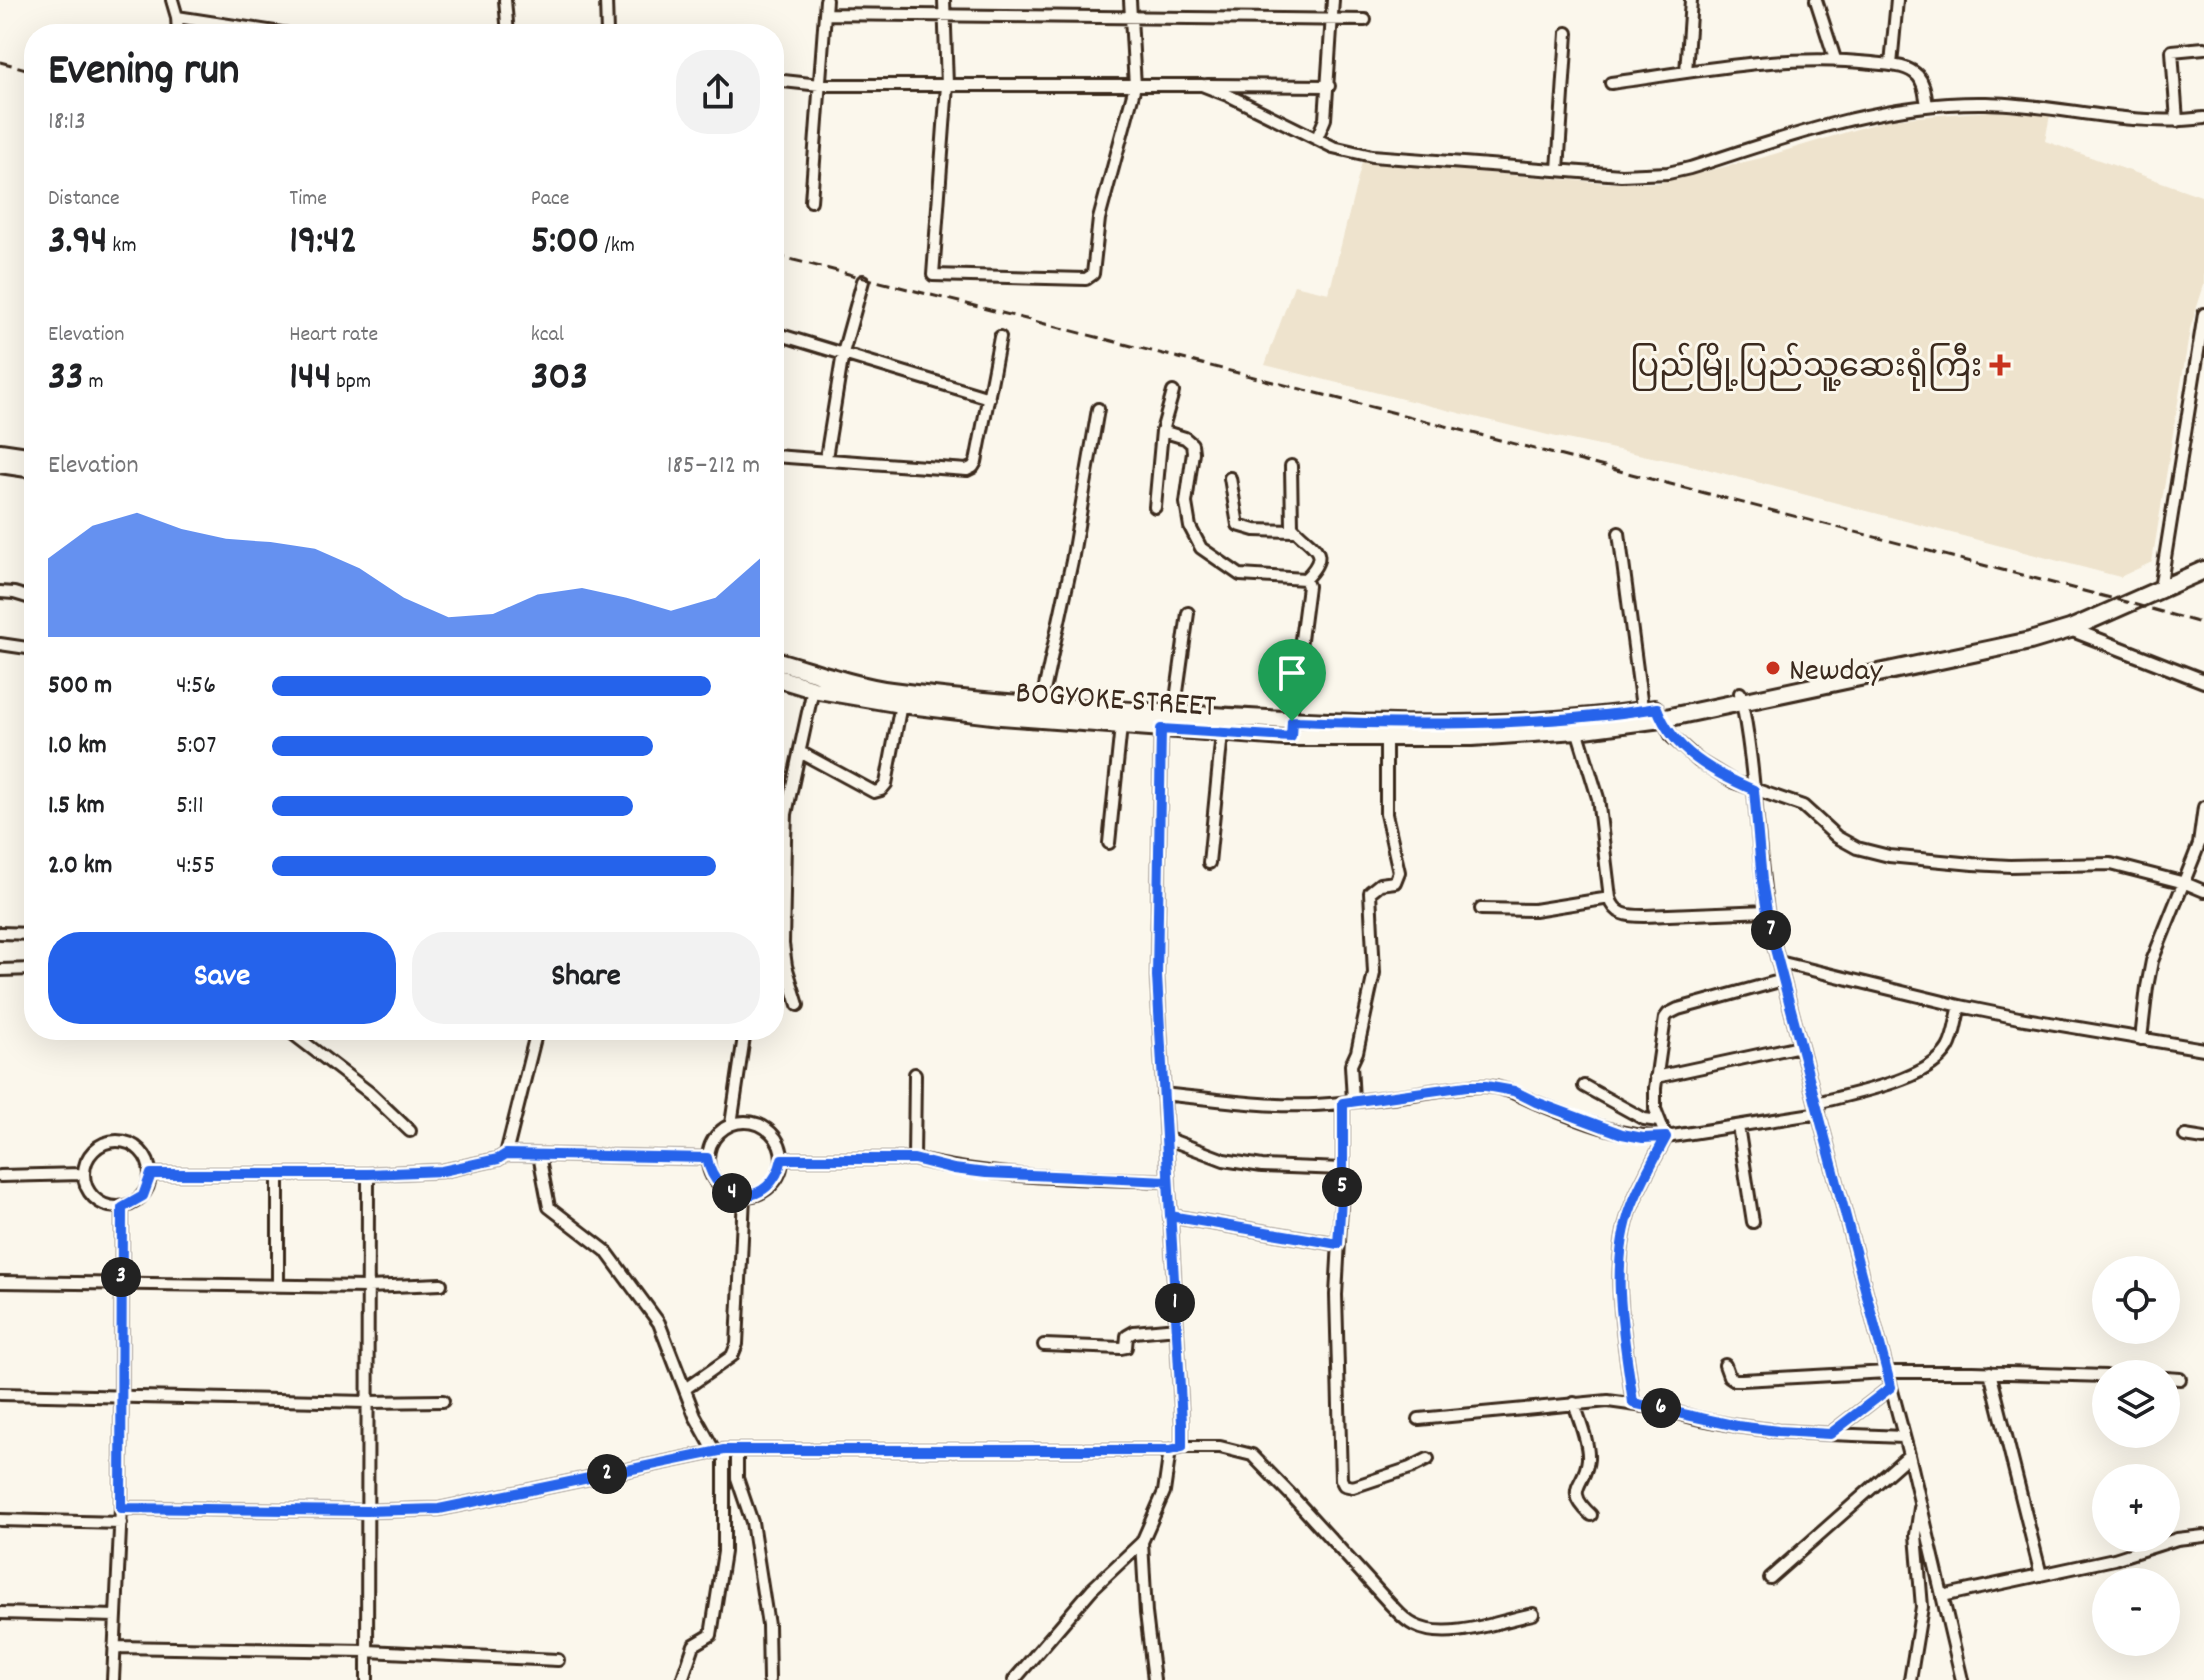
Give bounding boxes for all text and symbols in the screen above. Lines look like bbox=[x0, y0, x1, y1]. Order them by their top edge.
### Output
text: Evening run bbox=[48, 42, 239, 105]
button: share bbox=[676, 50, 760, 134]
text: 18:13 bbox=[48, 104, 86, 141]
text: Distance bbox=[48, 184, 120, 215]
text: Time bbox=[289, 184, 327, 215]
text: Pace bbox=[531, 184, 570, 215]
text: 3.94 bbox=[48, 215, 107, 272]
text: 19:42 bbox=[289, 215, 357, 272]
text: 5:00 bbox=[531, 215, 599, 272]
text: km bbox=[107, 231, 137, 262]
text: /km bbox=[599, 231, 635, 262]
text: Elevation bbox=[48, 320, 125, 351]
text: Heart rate bbox=[289, 320, 378, 351]
text: kcal bbox=[531, 320, 564, 351]
place label: ပြည်မြို့ပြည်သူ့ဆေးရုံကြီး bbox=[1630, 342, 1982, 393]
text: 33 bbox=[48, 351, 84, 408]
text: 144 bbox=[289, 351, 331, 408]
text: 303 bbox=[531, 351, 588, 408]
marker: ပြည်မြို့ပြည်သူ့ဆေးရုံကြီး bbox=[1989, 354, 2011, 376]
text: m bbox=[84, 367, 104, 398]
text: bpm bbox=[331, 367, 371, 398]
text: Elevation bbox=[48, 448, 138, 485]
text: 185–212 m bbox=[667, 448, 760, 485]
pin bbox=[1258, 639, 1326, 721]
place label: Newday bbox=[1789, 650, 1884, 696]
icon: arrive bbox=[1270, 651, 1314, 695]
marker: Newday bbox=[1764, 659, 1782, 677]
text: 500 m bbox=[48, 668, 112, 705]
text: 4:56 bbox=[176, 668, 216, 705]
street label: BOGYOKE STREET bbox=[1014, 672, 1218, 732]
text: 1.0 km bbox=[48, 728, 107, 765]
text: 5:07 bbox=[176, 728, 216, 765]
text: 1.5 km bbox=[48, 788, 105, 825]
text: 5:11 bbox=[176, 788, 204, 825]
text: 2.0 km bbox=[48, 848, 112, 885]
text: 4:55 bbox=[176, 848, 215, 885]
pin: 7 bbox=[1751, 910, 1791, 950]
text: 7 bbox=[1767, 914, 1775, 945]
button: Save bbox=[48, 932, 396, 1024]
button: Share bbox=[412, 932, 760, 1024]
pin: 5 bbox=[1322, 1167, 1362, 1207]
text: 5 bbox=[1337, 1171, 1347, 1202]
pin: 4 bbox=[712, 1173, 752, 1213]
text: 4 bbox=[727, 1177, 737, 1208]
map controls bbox=[2092, 1256, 2180, 1656]
button: locate bbox=[2092, 1256, 2180, 1344]
pin: 3 bbox=[101, 1257, 141, 1297]
text: 3 bbox=[116, 1261, 126, 1292]
pin: 1 bbox=[1155, 1283, 1195, 1323]
text: 1 bbox=[1173, 1287, 1177, 1318]
button: layers bbox=[2092, 1360, 2180, 1448]
pin: 6 bbox=[1641, 1388, 1681, 1428]
text: 6 bbox=[1656, 1392, 1666, 1423]
pin: 2 bbox=[587, 1454, 627, 1494]
text: 2 bbox=[602, 1458, 612, 1489]
button: + bbox=[2092, 1464, 2180, 1552]
button: − bbox=[2092, 1568, 2180, 1656]

